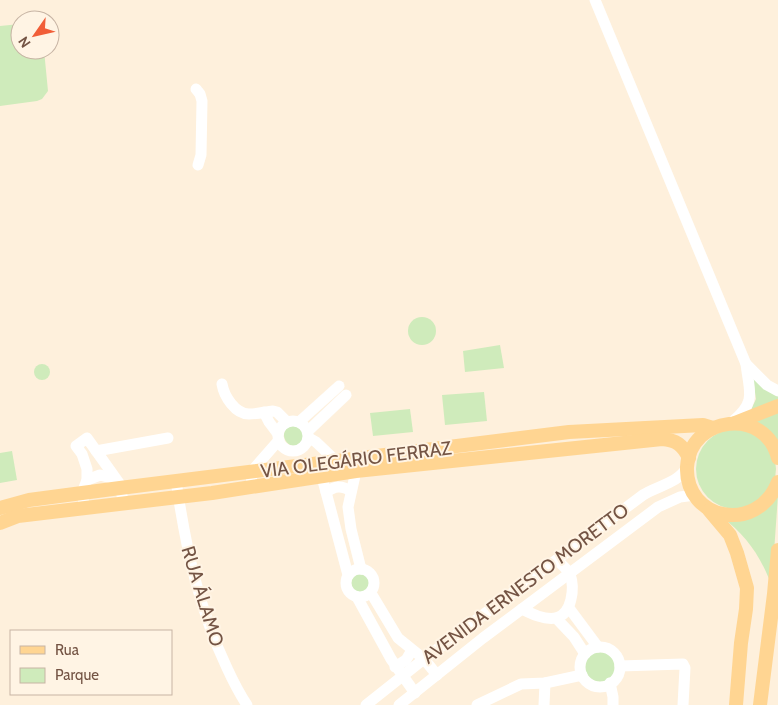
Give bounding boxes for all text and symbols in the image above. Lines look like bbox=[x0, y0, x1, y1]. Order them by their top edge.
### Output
north arrow bbox=[10, 10, 60, 60]
text: N bbox=[14, 33, 34, 51]
street label: VIA OLEGÁRIO FERRAZ bbox=[259, 435, 453, 483]
street label: AVENIDA ERNESTO MORETTO bbox=[418, 498, 633, 669]
street label: RUA ÁLAMO bbox=[176, 543, 230, 649]
legend bbox=[10, 630, 172, 695]
text: Rua bbox=[55, 641, 80, 659]
text: Parque bbox=[55, 666, 99, 684]

